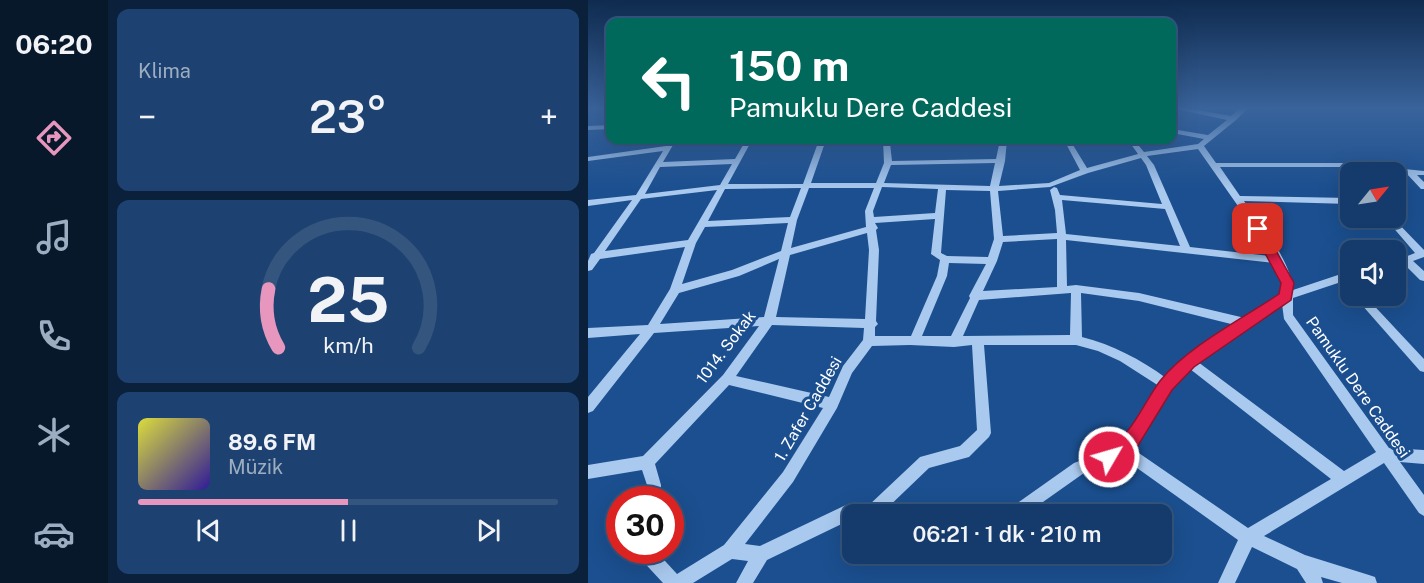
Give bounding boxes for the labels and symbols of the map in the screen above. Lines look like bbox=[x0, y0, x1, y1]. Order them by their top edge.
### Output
north arrow bbox=[1340, 162, 1406, 228]
pin bbox=[1232, 203, 1283, 254]
street label: 1014. Sokak bbox=[692, 307, 760, 387]
street label: Pamuklu Dere Caddesi bbox=[1302, 313, 1414, 461]
street label: 1. Zafer Caddesi bbox=[770, 353, 846, 465]
position arrow bbox=[1077, 425, 1141, 489]
speed limit sign: 30 bbox=[606, 486, 684, 564]

